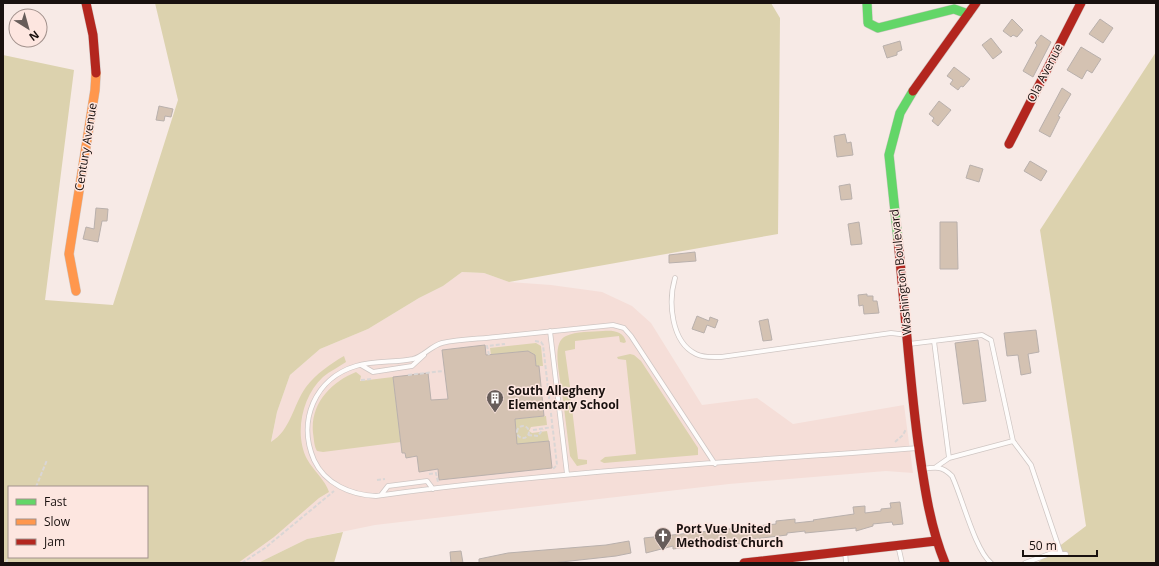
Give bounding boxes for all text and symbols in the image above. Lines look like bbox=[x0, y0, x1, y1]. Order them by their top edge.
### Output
north arrow bbox=[8, 8, 48, 48]
text: N bbox=[26, 28, 42, 45]
street label: Ola Avenue bbox=[1022, 40, 1067, 105]
street label: Century Avenue bbox=[70, 101, 101, 192]
street label: Washington Boulevard bbox=[885, 208, 916, 336]
place label: South Allegheny Elementary School bbox=[508, 382, 619, 413]
building icon: South Allegheny Elementary School bbox=[485, 388, 505, 413]
legend bbox=[8, 486, 148, 558]
text: Fast bbox=[44, 493, 67, 510]
text: Slow bbox=[44, 513, 71, 530]
place label: Port Vue United Methodist Church bbox=[676, 520, 783, 551]
church icon: Port Vue United Methodist Church bbox=[653, 526, 673, 551]
scale bar bbox=[1023, 532, 1097, 558]
text: Jam bbox=[43, 533, 65, 550]
text: 50 m bbox=[1029, 537, 1057, 554]

